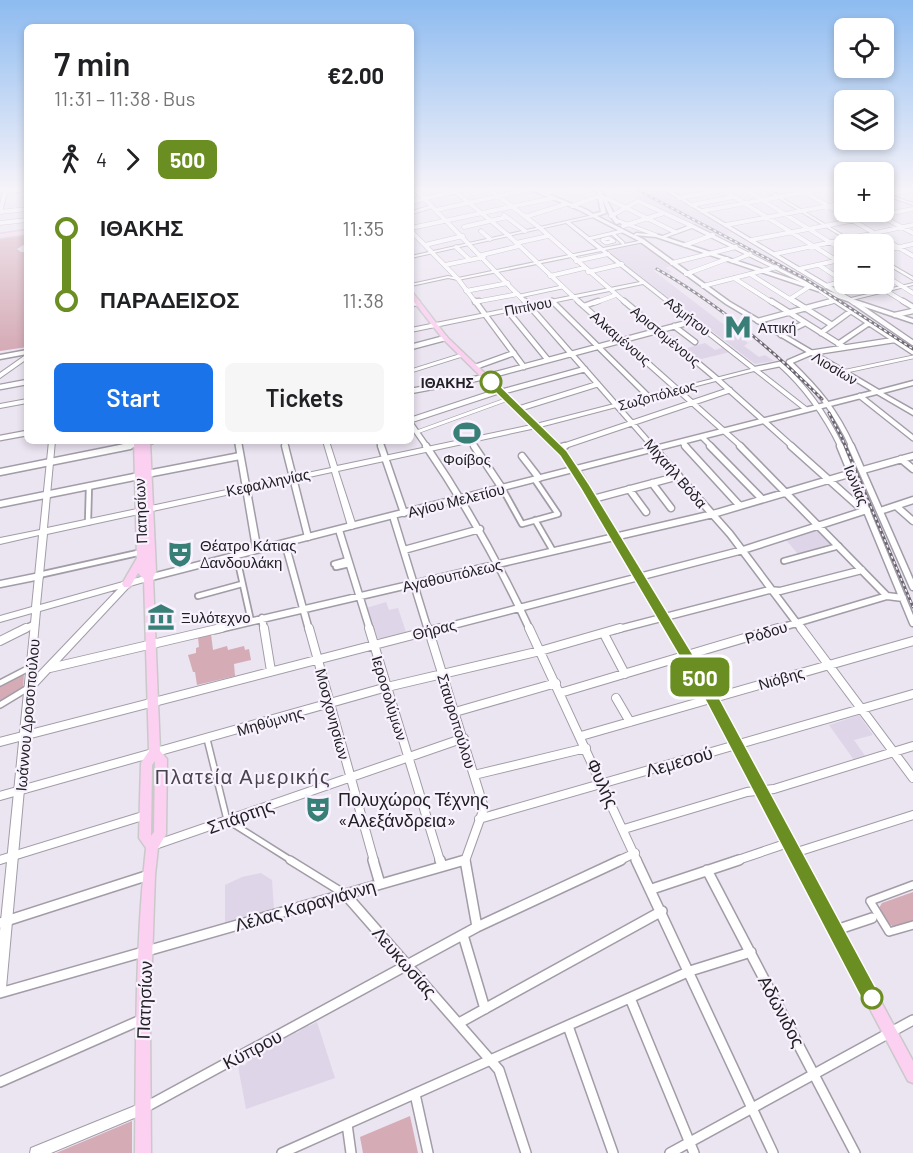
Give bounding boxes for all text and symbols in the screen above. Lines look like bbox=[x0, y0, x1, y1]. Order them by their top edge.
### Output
map controls bbox=[834, 18, 894, 294]
button: locate bbox=[834, 18, 894, 78]
text: 7 min bbox=[54, 43, 130, 83]
text: €2.00 bbox=[327, 62, 384, 88]
text: 11:31 – 11:38 · Bus bbox=[54, 86, 195, 110]
button: layers bbox=[834, 90, 894, 150]
icon: walk bbox=[54, 143, 87, 176]
icon: forward bbox=[116, 143, 149, 176]
text: 4 bbox=[96, 147, 107, 171]
text: 500 bbox=[170, 147, 205, 172]
button: + bbox=[834, 162, 894, 222]
text: ΙΘΑΚΗΣ bbox=[100, 214, 184, 240]
text: 11:35 bbox=[343, 216, 384, 240]
button: − bbox=[834, 234, 894, 294]
text: ΠΑΡΑΔΕΙΣΟΣ bbox=[100, 286, 240, 312]
text: 11:38 bbox=[342, 288, 384, 312]
street label: Πιπίνου bbox=[503, 293, 553, 319]
street label: Αδμήτου bbox=[662, 293, 714, 339]
street label: Αριστομένους bbox=[628, 302, 704, 370]
street label: Αλκαμένους bbox=[587, 307, 655, 369]
metro station icon: Αττική bbox=[723, 312, 753, 342]
place label: Αττική bbox=[758, 319, 796, 336]
street label: Λιοσίων bbox=[809, 348, 861, 388]
button: Start bbox=[54, 363, 213, 432]
button: Tickets bbox=[225, 363, 384, 432]
marker: ΙΘΑΚΗΣ bbox=[480, 371, 502, 393]
place label: ΙΘΑΚΗΣ bbox=[421, 374, 474, 391]
street label: Σωζοπόλεως bbox=[616, 376, 698, 414]
sports icon: Φοίβος bbox=[452, 418, 482, 448]
street label: Μιχαήλ Βόδα bbox=[641, 435, 711, 512]
place label: Φοίβος bbox=[443, 450, 491, 468]
street label: Ιωνίας bbox=[841, 462, 873, 508]
street label: Κεφαλληνίας bbox=[224, 464, 312, 500]
street label: Πατησίων bbox=[130, 478, 150, 544]
street label: Αγίου Μελετίου bbox=[406, 479, 506, 521]
place label: Θέατρο Κάτιας Δανδουλάκη bbox=[200, 536, 296, 571]
theatre icon: Θέατρο Κάτιας Δανδουλάκη bbox=[165, 539, 195, 569]
street label: Αγαθουπόλεως bbox=[400, 555, 504, 595]
museum icon: Ξυλότεχνο bbox=[146, 602, 176, 632]
place label: Ξυλότεχνο bbox=[181, 608, 251, 626]
street label: Θήρας bbox=[410, 615, 458, 643]
street label: Ρόδου bbox=[743, 617, 789, 647]
street label: Ιωάννου Δροσοπούλου bbox=[11, 638, 43, 792]
street label: Ιεροσολύμων bbox=[369, 653, 411, 743]
line badge: 500 bbox=[666, 658, 734, 696]
street label: Νιόβης bbox=[756, 663, 806, 693]
text: 500 bbox=[682, 665, 718, 690]
street label: Μοσχονησίων bbox=[312, 666, 354, 762]
street label: Σταυροπούλου bbox=[434, 671, 480, 771]
street label: Μηθύμνης bbox=[235, 703, 305, 739]
street label: Λεμεσού bbox=[643, 741, 715, 781]
street label: Φυλής bbox=[582, 755, 624, 811]
district label: Πλατεία Αμερικής bbox=[155, 764, 331, 788]
place label: Πολυχώρος Τέχνης «Αλεξάνδρεια» bbox=[338, 788, 489, 831]
street label: Σπάρτης bbox=[204, 794, 276, 838]
theatre icon: Πολυχώρος Τέχνης «Αλεξάνδρεια» bbox=[303, 794, 333, 824]
street label: Λέλας Καραγιάννη bbox=[232, 874, 378, 936]
street label: Λευκωσίας bbox=[368, 922, 442, 1002]
street label: Πατησίων bbox=[132, 960, 156, 1040]
street label: Αδώνιδος bbox=[754, 971, 810, 1051]
unlabelled marker bbox=[861, 987, 883, 1009]
street label: Κύπρου bbox=[219, 1024, 285, 1074]

